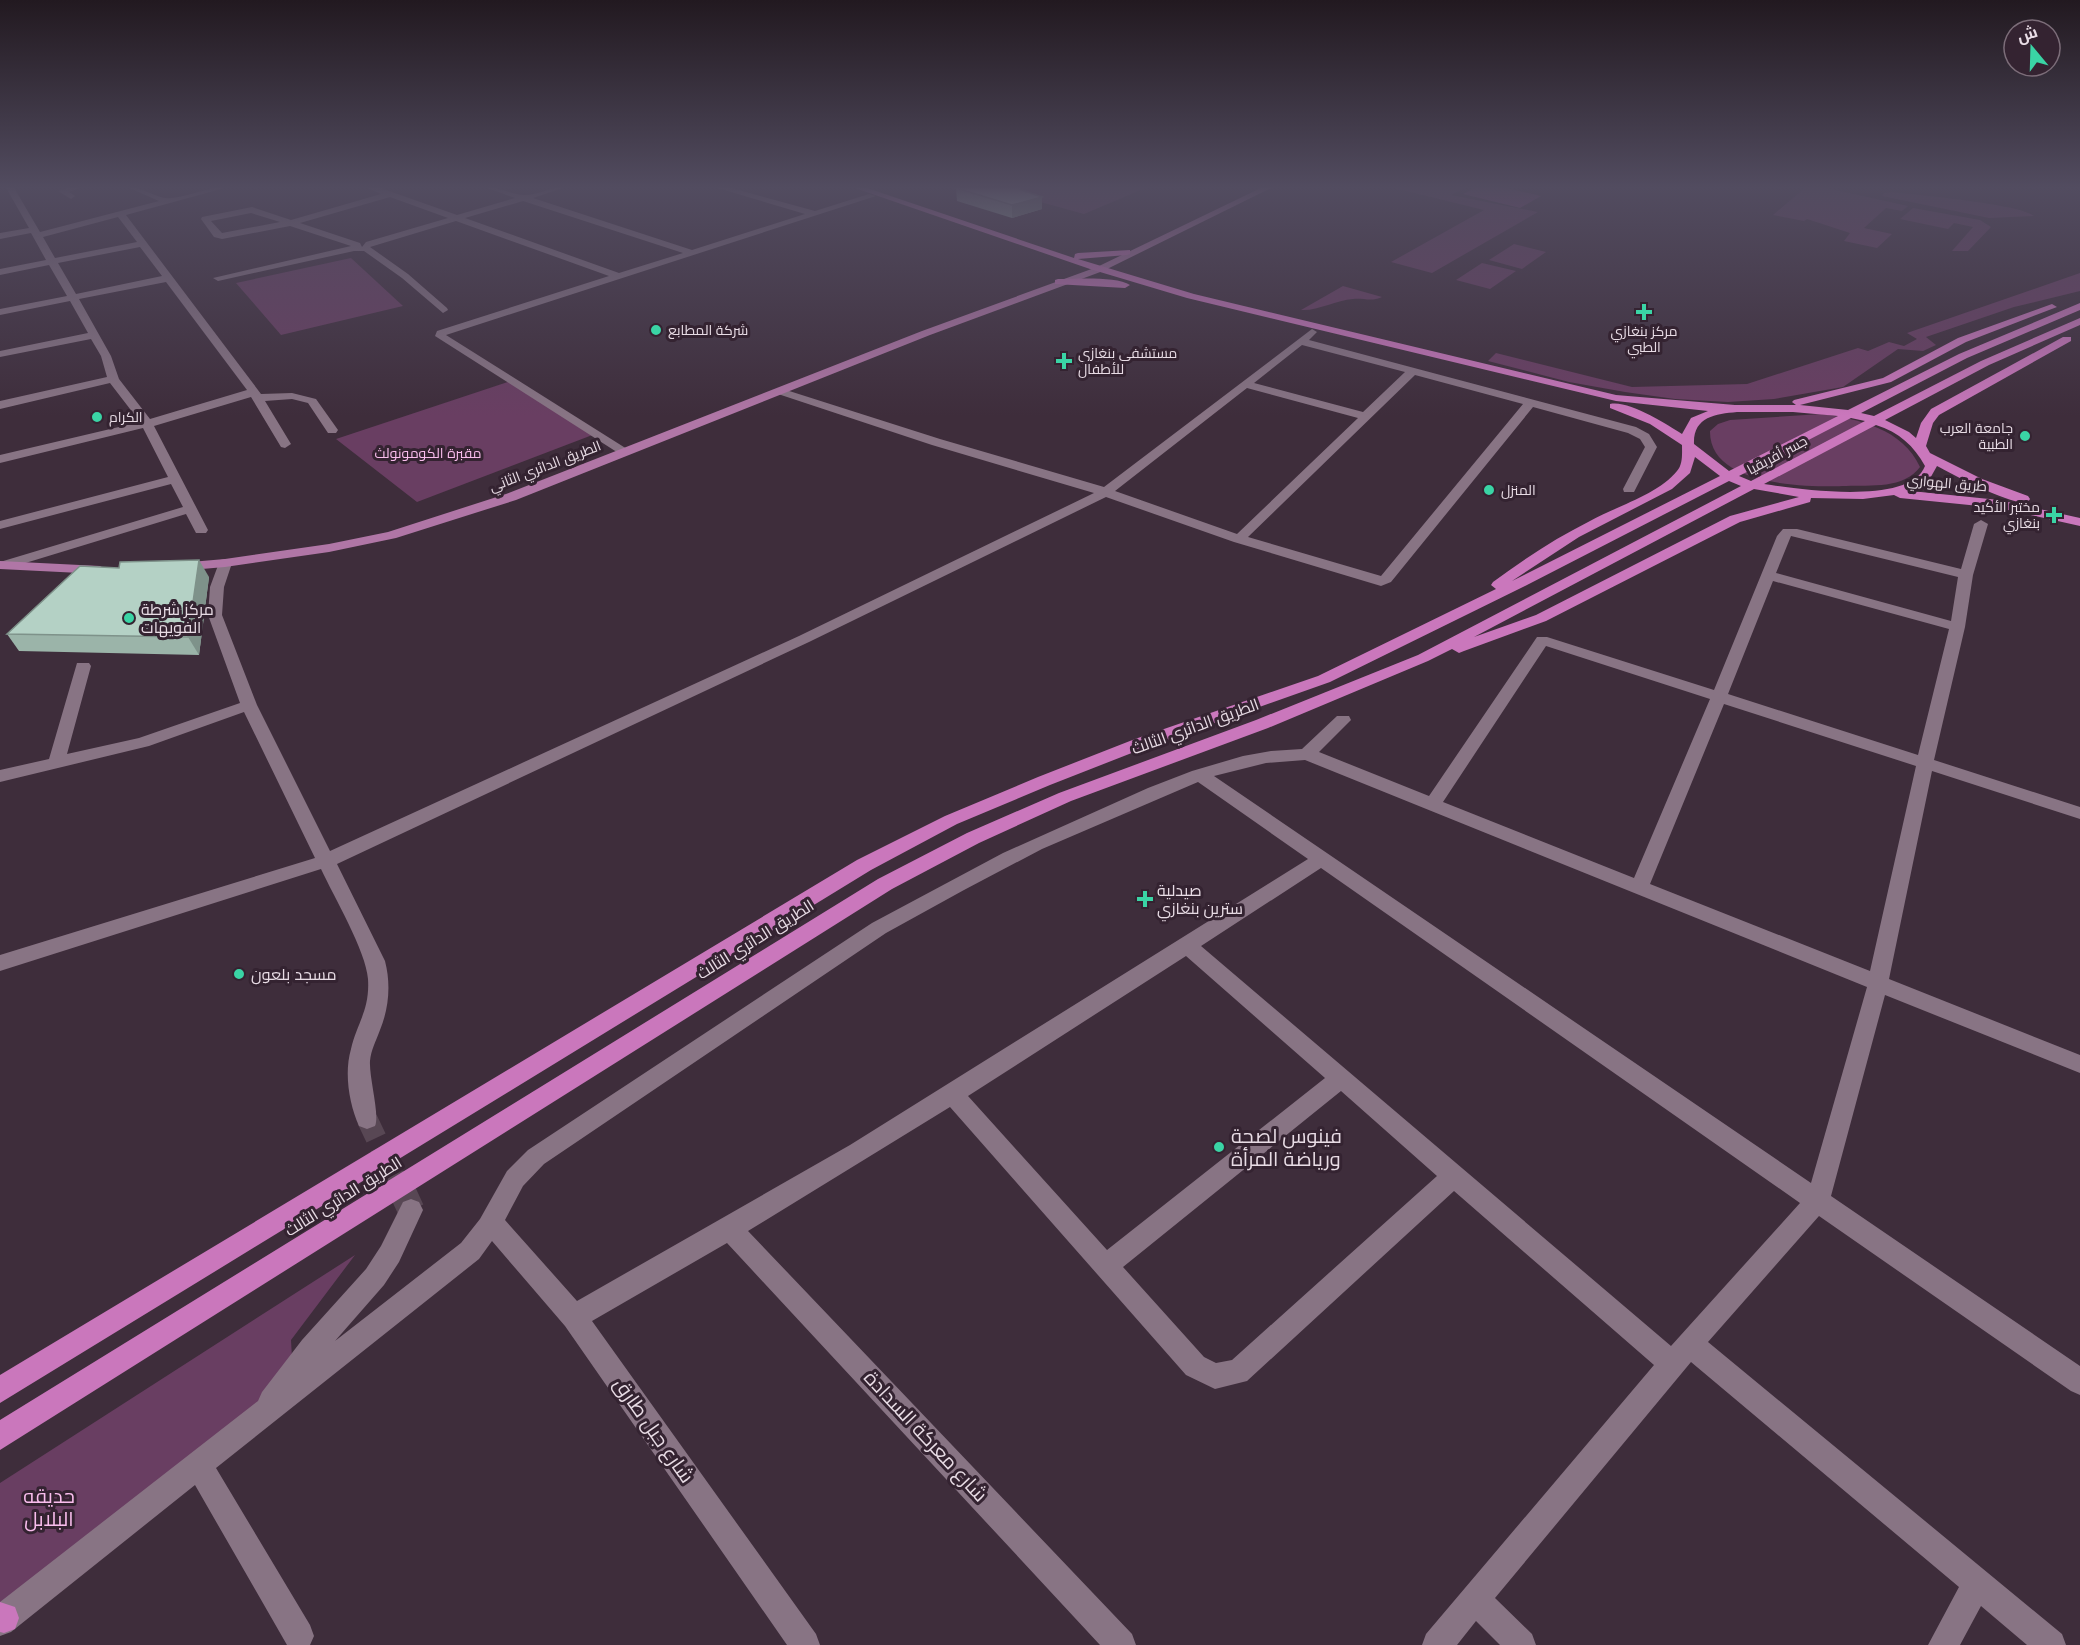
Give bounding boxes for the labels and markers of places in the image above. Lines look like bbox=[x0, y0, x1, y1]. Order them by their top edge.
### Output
marker: مركز بنغازي الطبي bbox=[1635, 303, 1653, 321]
place label: شركة المطابع bbox=[668, 321, 748, 340]
place label: مركز بنغازي الطبي bbox=[1611, 322, 1677, 359]
marker: شركة المطابع bbox=[649, 323, 663, 337]
place label: مستشفى بنغازي للأطفال bbox=[1078, 344, 1177, 379]
marker: مستشفى بنغازي للأطفال bbox=[1055, 352, 1073, 370]
place label: الكرام bbox=[109, 408, 143, 427]
marker: الكرام bbox=[90, 410, 104, 424]
place label: جامعة العرب الطبية bbox=[1940, 419, 2013, 454]
marker: جامعة العرب الطبية bbox=[2018, 429, 2032, 443]
place label: المنزل bbox=[1501, 481, 1536, 500]
marker: المنزل bbox=[1482, 483, 1496, 497]
place label: مختبر الأكيد بنغازي bbox=[1973, 498, 2040, 535]
marker: مختبر الأكيد بنغازي bbox=[2045, 506, 2063, 524]
place label: مركز شرطة الفويهات bbox=[141, 599, 214, 639]
marker: مركز شرطة الفويهات bbox=[122, 611, 136, 625]
place label: صيدلية سترين بنغازي bbox=[1157, 880, 1243, 922]
marker: صيدلية سترين بنغازي bbox=[1138, 892, 1152, 906]
place label: مسجد بلعون bbox=[251, 964, 337, 986]
marker: مسجد بلعون bbox=[232, 967, 246, 981]
place label: فينوس لصحة ورياضة المرأة bbox=[1231, 1123, 1342, 1173]
marker: فينوس لصحة ورياضة المرأة bbox=[1212, 1140, 1226, 1154]

